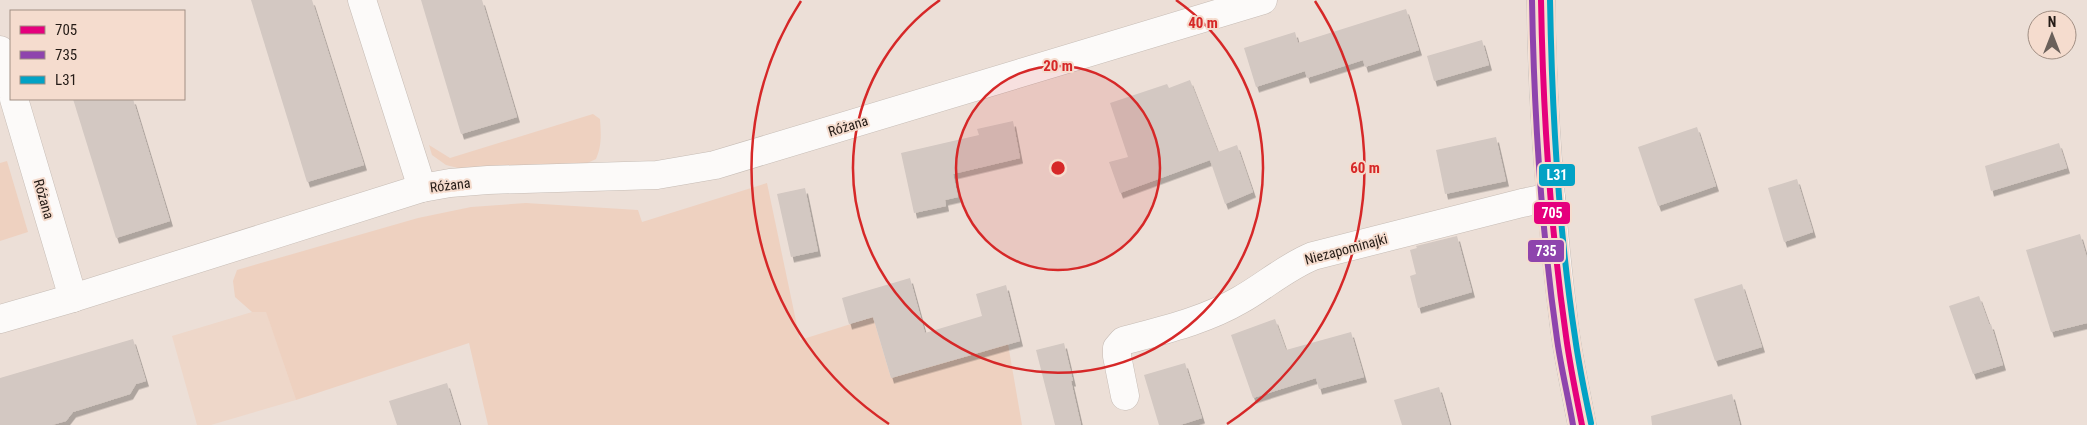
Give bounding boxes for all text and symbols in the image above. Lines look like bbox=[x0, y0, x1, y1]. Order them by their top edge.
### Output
legend bbox=[10, 10, 185, 100]
north arrow bbox=[2027, 10, 2077, 60]
text: 40 m bbox=[1188, 14, 1218, 32]
text: N bbox=[2048, 14, 2056, 30]
text: 705 bbox=[55, 21, 77, 39]
text: 735 bbox=[55, 46, 77, 64]
text: 20 m bbox=[1043, 57, 1073, 75]
text: L31 bbox=[55, 71, 77, 89]
street label: Różana bbox=[826, 112, 870, 140]
centre of rings bbox=[1049, 159, 1067, 177]
text: 60 m bbox=[1350, 159, 1380, 177]
line badge: L31 bbox=[1538, 163, 1576, 187]
text: L31 bbox=[1547, 167, 1567, 183]
street label: Różana bbox=[429, 175, 471, 195]
street label: Różana bbox=[31, 177, 57, 221]
line badge: 705 bbox=[1533, 201, 1571, 225]
text: 705 bbox=[1541, 205, 1563, 221]
street label: Niezapominajki bbox=[1303, 230, 1389, 268]
line badge: 735 bbox=[1527, 239, 1565, 263]
text: 735 bbox=[1535, 243, 1557, 259]

